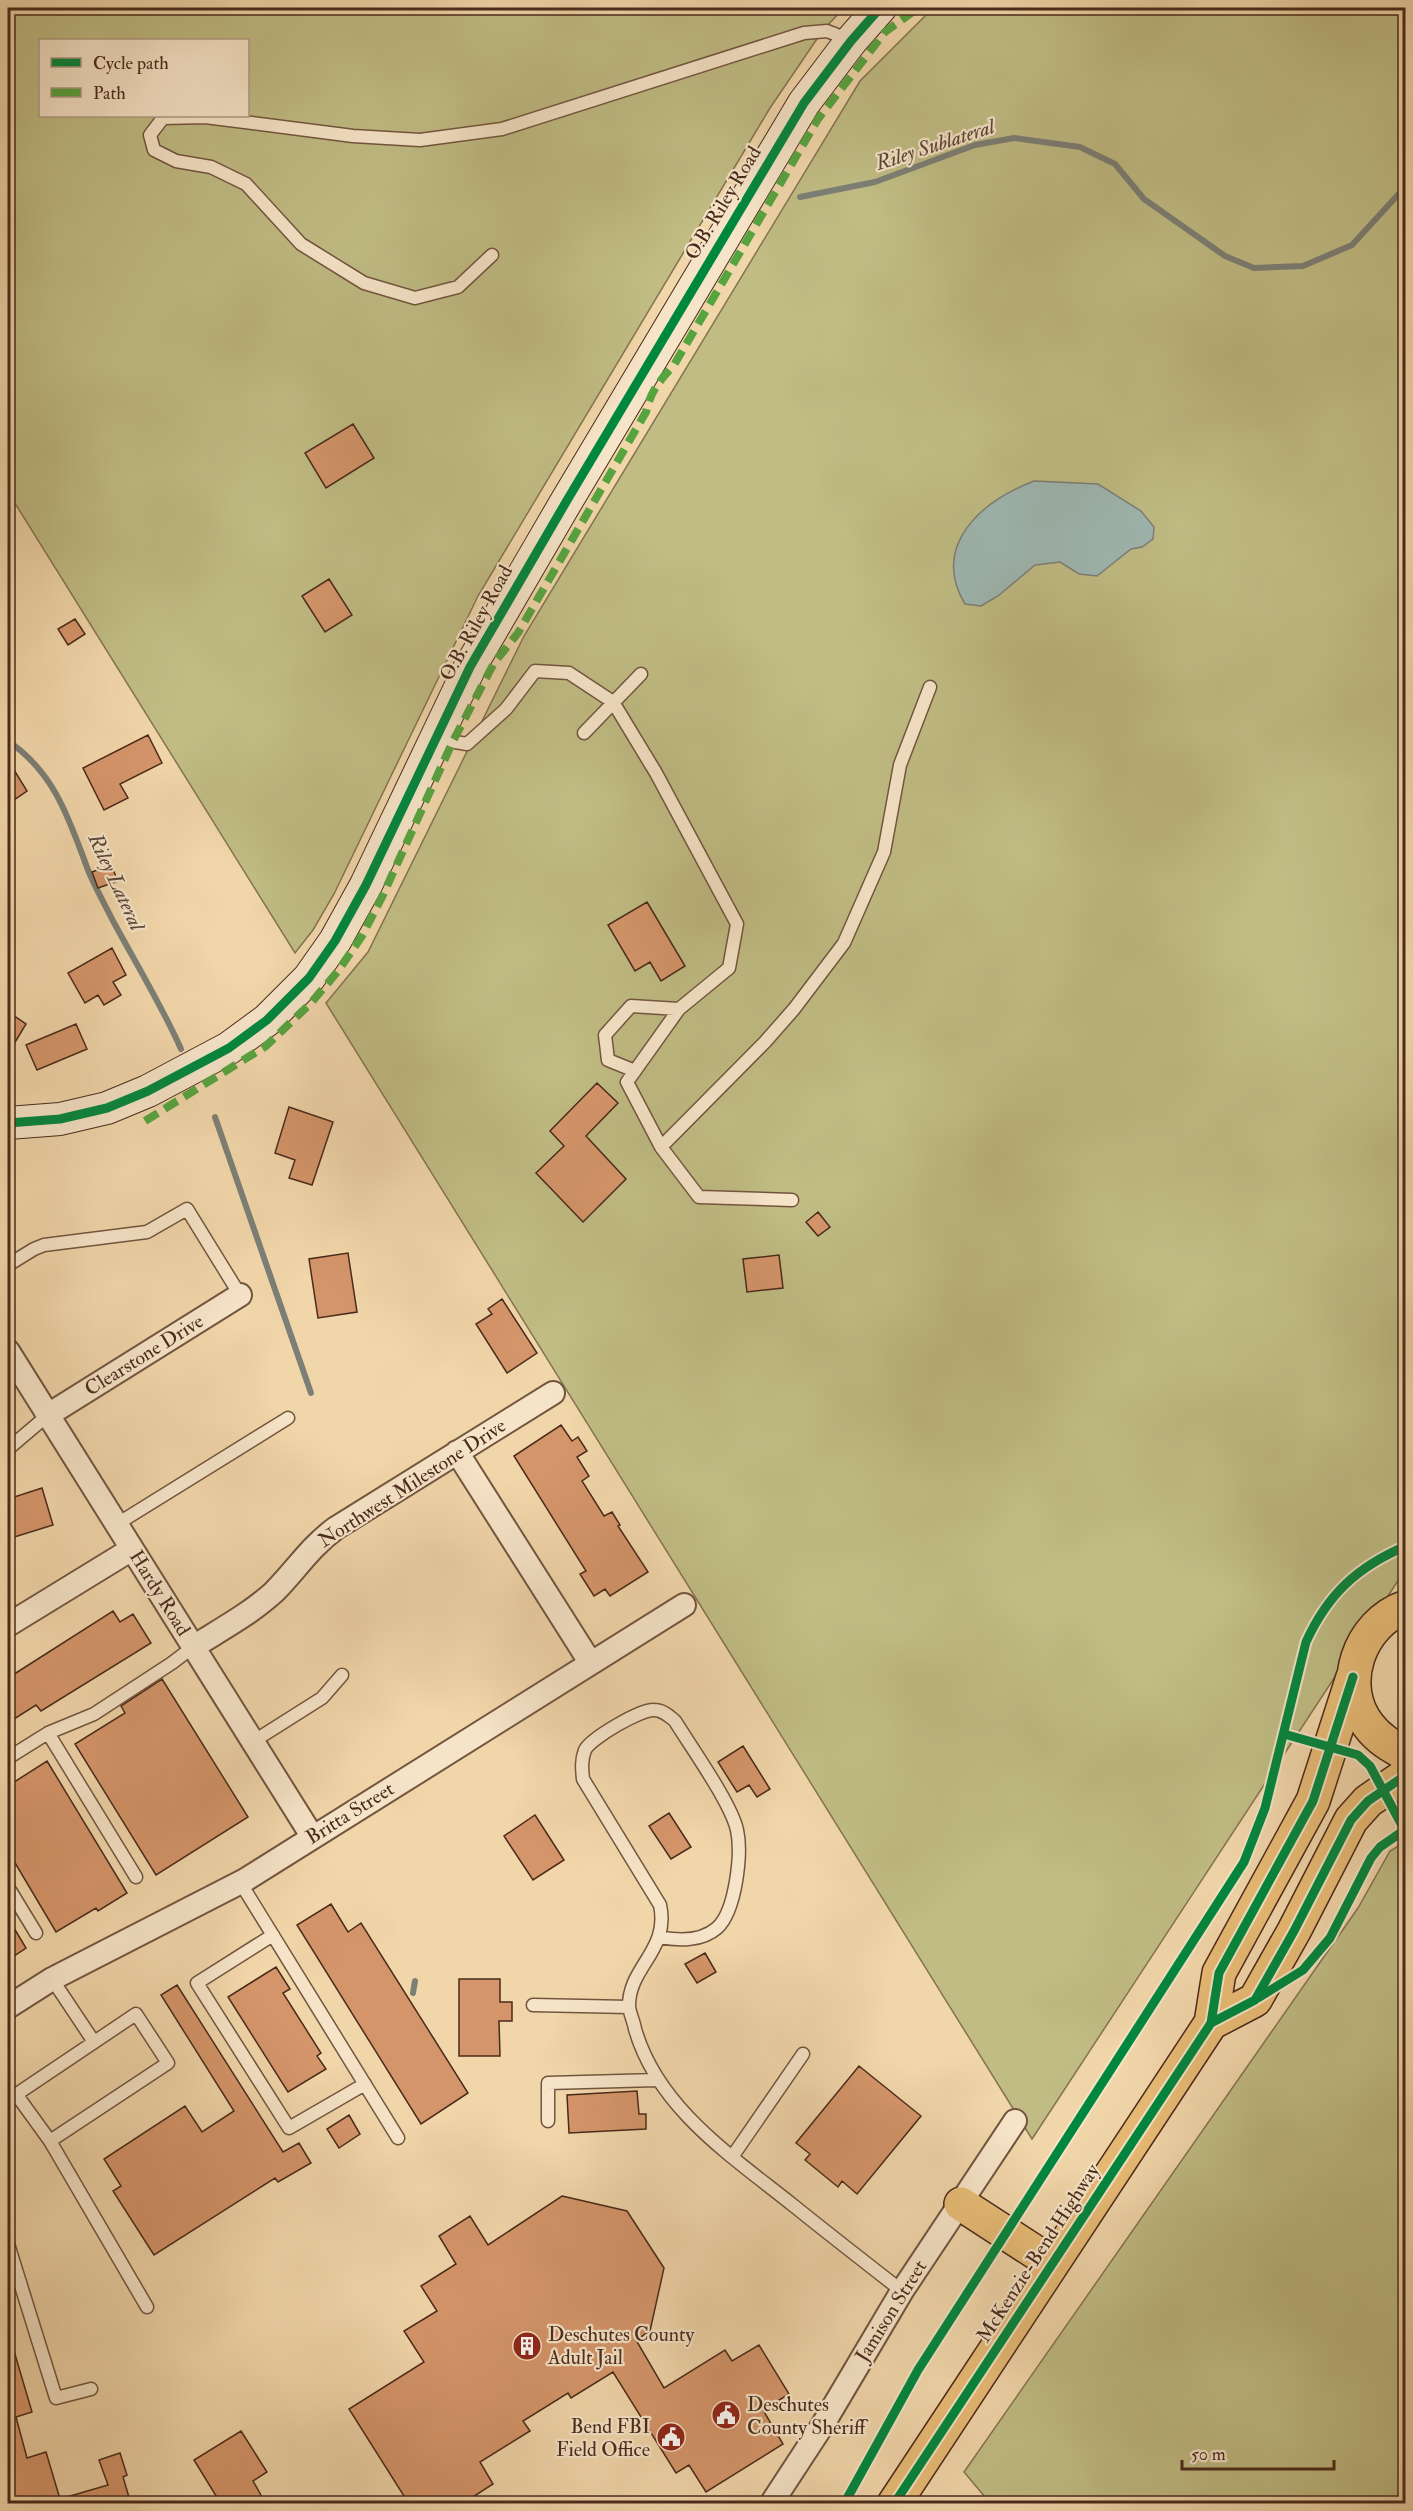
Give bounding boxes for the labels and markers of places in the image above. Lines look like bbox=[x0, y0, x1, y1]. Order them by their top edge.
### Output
place label: Deschutes County Adult Jail bbox=[547, 2322, 695, 2370]
building icon: Deschutes County Adult Jail bbox=[511, 2330, 543, 2362]
place label: Deschutes County Sheriff bbox=[747, 2392, 869, 2440]
public building icon: Deschutes County Sheriff bbox=[710, 2399, 742, 2431]
place label: Bend FBI Field Office bbox=[556, 2414, 650, 2462]
public building icon: Bend FBI Field Office bbox=[655, 2421, 687, 2453]

